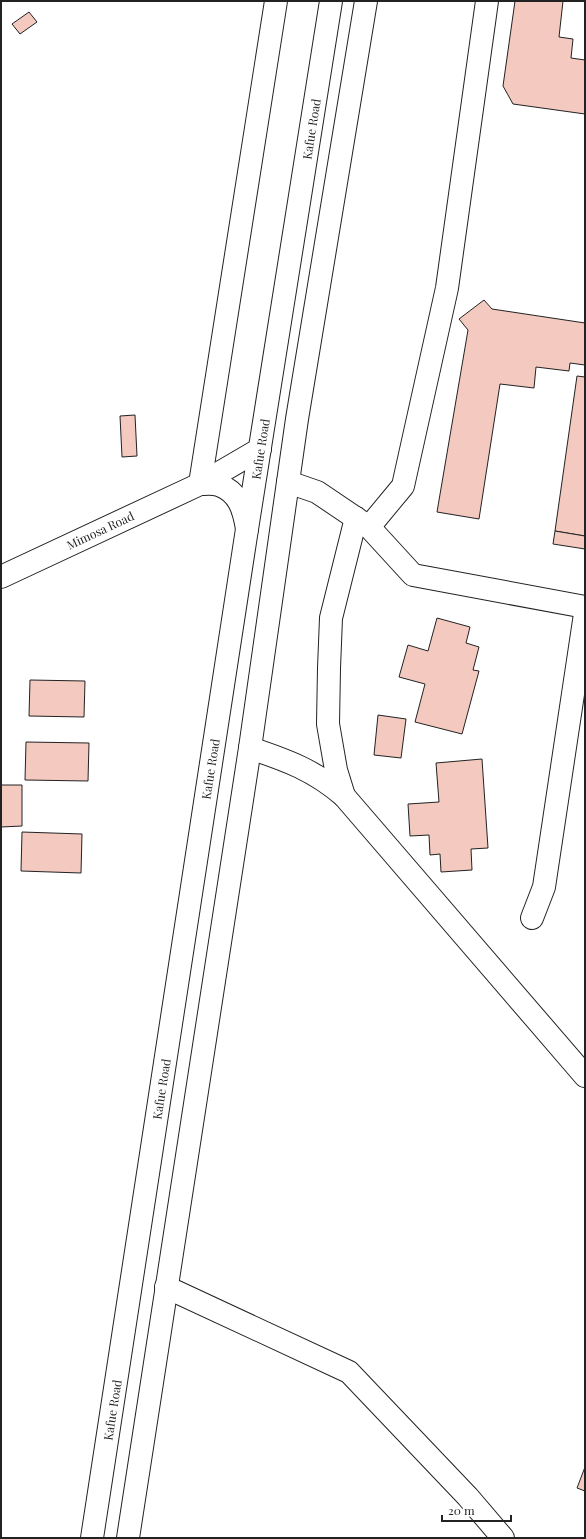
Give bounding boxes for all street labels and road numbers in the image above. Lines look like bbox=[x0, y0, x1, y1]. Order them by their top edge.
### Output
street label: Kafue Road bbox=[298, 98, 324, 160]
street label: Kafue Road bbox=[247, 418, 273, 480]
street label: Mimosa Road bbox=[64, 507, 136, 553]
street label: Kafue Road bbox=[197, 738, 223, 800]
street label: Kafue Road bbox=[148, 1058, 174, 1120]
street label: Kafue Road bbox=[99, 1379, 125, 1441]

